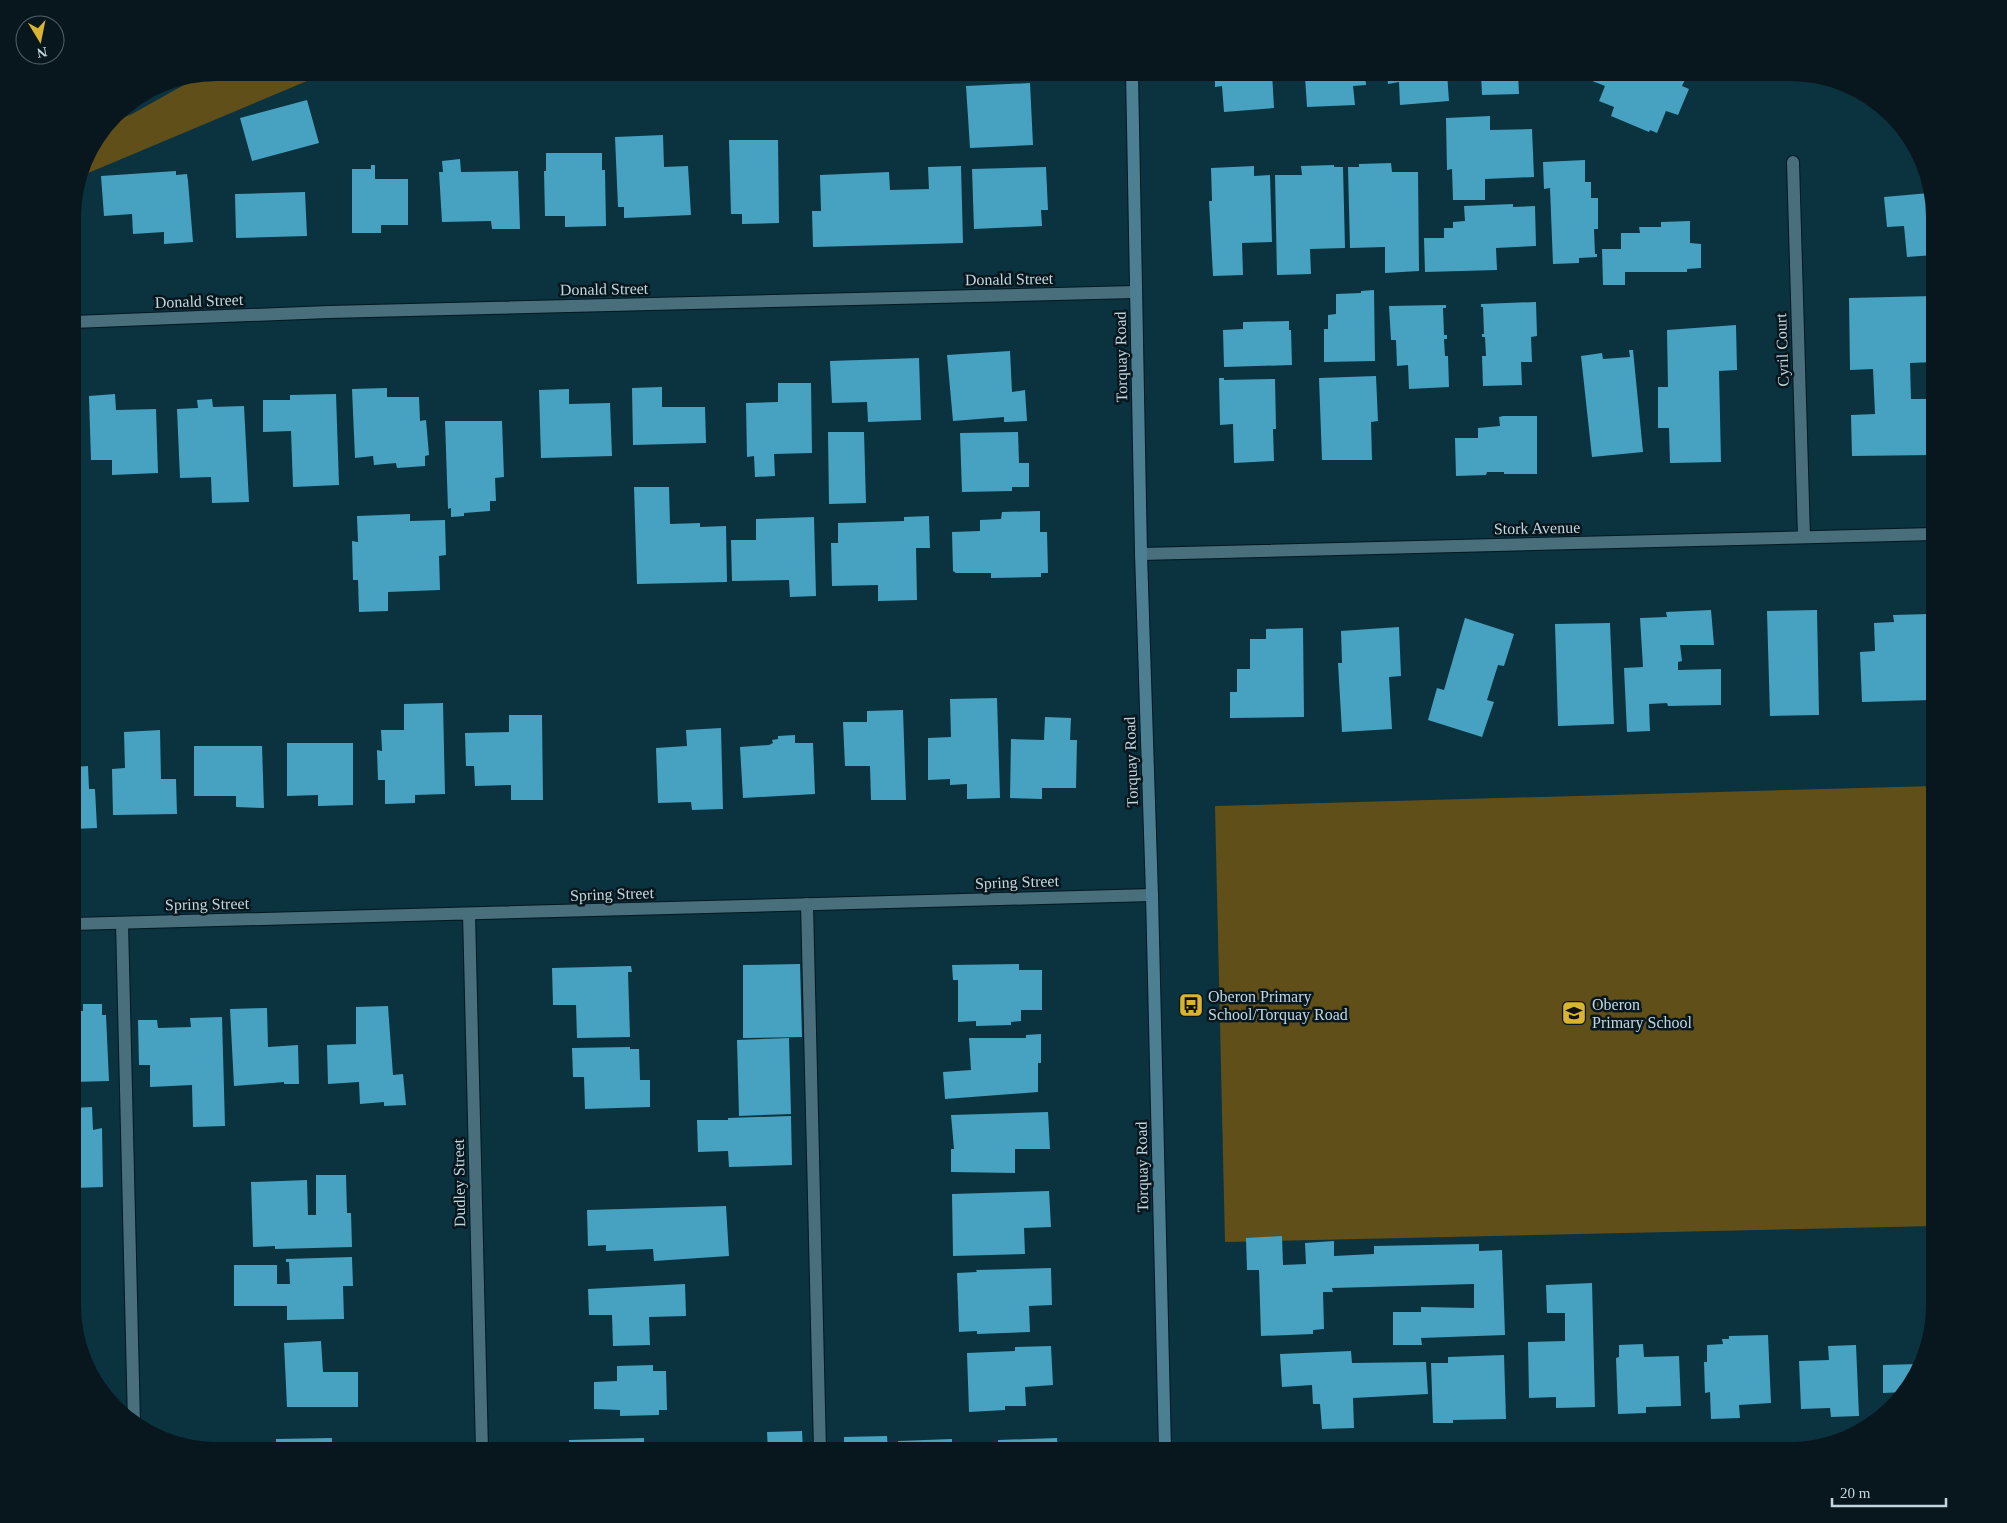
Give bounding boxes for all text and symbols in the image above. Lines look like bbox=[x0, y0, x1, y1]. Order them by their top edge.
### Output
north arrow bbox=[15, 15, 65, 65]
text: N bbox=[36, 44, 48, 61]
street label: Donald Street bbox=[965, 270, 1054, 288]
street label: Donald Street bbox=[560, 280, 649, 298]
street label: Donald Street bbox=[155, 291, 244, 311]
street label: Torquay Road bbox=[1112, 311, 1131, 403]
street label: Cyril Court bbox=[1772, 312, 1793, 387]
street label: Stork Avenue bbox=[1494, 519, 1580, 537]
street label: Torquay Road bbox=[1121, 716, 1142, 808]
street label: Spring Street bbox=[975, 872, 1060, 893]
street label: Spring Street bbox=[570, 884, 655, 905]
street label: Spring Street bbox=[165, 895, 250, 914]
place label: Oberon Primary School/Torquay Road bbox=[1208, 988, 1348, 1024]
bus stop icon: Oberon Primary School/Torquay Road bbox=[1178, 992, 1204, 1018]
place label: Oberon Primary School bbox=[1592, 996, 1693, 1032]
school or university icon: Oberon Primary School bbox=[1561, 1000, 1587, 1026]
street label: Torquay Road bbox=[1133, 1121, 1152, 1213]
street label: Dudley Street bbox=[450, 1138, 469, 1227]
scale bar bbox=[1832, 1476, 1946, 1508]
text: 20 m bbox=[1840, 1485, 1871, 1501]

